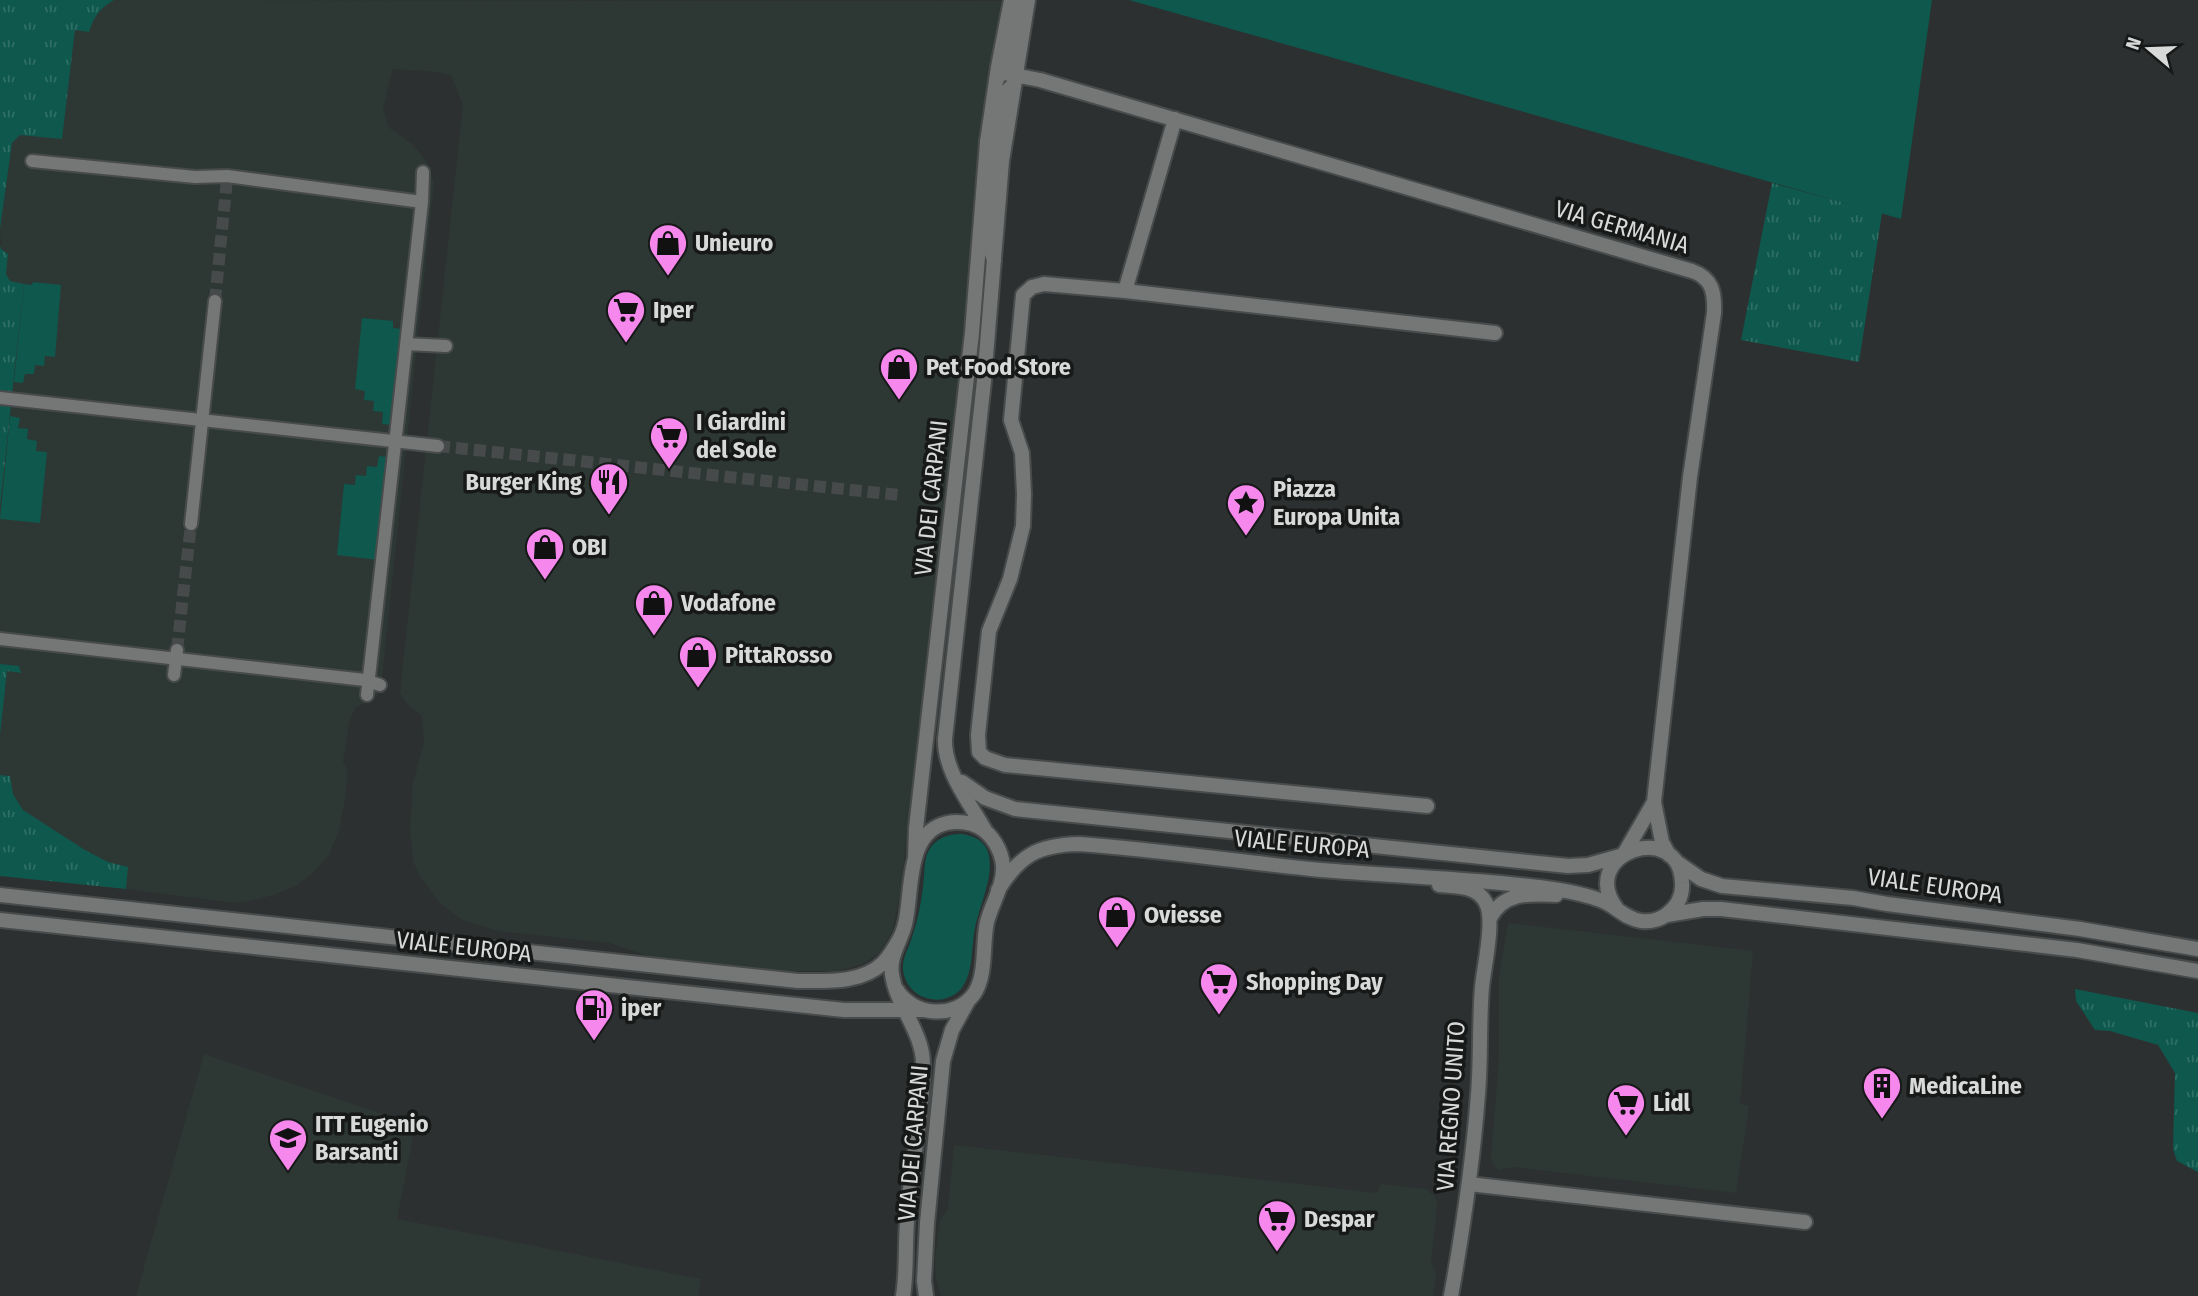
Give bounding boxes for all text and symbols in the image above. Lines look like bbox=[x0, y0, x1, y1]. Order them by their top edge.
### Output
north arrow bbox=[2114, 14, 2184, 84]
text: N bbox=[2121, 34, 2146, 53]
street label: VIA GERMANIA bbox=[1552, 195, 1693, 260]
shop icon: Unieuro bbox=[647, 222, 689, 277]
place label: Unieuro bbox=[695, 229, 774, 257]
supermarket icon: Iper bbox=[605, 289, 647, 344]
place label: Iper bbox=[653, 296, 694, 324]
shop icon: Pet Food Store bbox=[878, 346, 920, 401]
place label: Pet Food Store bbox=[926, 353, 1071, 381]
place label: I Giardini del Sole bbox=[696, 408, 786, 464]
supermarket icon: I Giardini del Sole bbox=[648, 415, 690, 470]
street label: VIA DEI CARPANI bbox=[909, 419, 953, 577]
restaurant icon: Burger King bbox=[588, 461, 630, 516]
place label: Burger King bbox=[466, 468, 582, 496]
place label: Piazza Europa Unita bbox=[1273, 475, 1400, 531]
place icon: Piazza Europa Unita bbox=[1225, 482, 1267, 537]
shop icon: OBI bbox=[524, 526, 566, 581]
place label: OBI bbox=[572, 533, 607, 561]
shop icon: Vodafone bbox=[633, 582, 675, 637]
place label: Vodafone bbox=[680, 589, 776, 617]
shop icon: PittaRosso bbox=[677, 634, 719, 689]
place label: PittaRosso bbox=[725, 641, 833, 669]
street label: VIALE EUROPA bbox=[1233, 824, 1371, 864]
street label: VIALE EUROPA bbox=[1866, 863, 2005, 909]
shop icon: Oviesse bbox=[1096, 894, 1138, 949]
place label: Oviesse bbox=[1144, 901, 1222, 929]
street label: VIALE EUROPA bbox=[395, 926, 533, 968]
supermarket icon: Shopping Day bbox=[1198, 961, 1240, 1016]
place label: Shopping Day bbox=[1246, 968, 1383, 996]
fuel station icon: iper bbox=[573, 987, 615, 1042]
place label: iper bbox=[621, 994, 661, 1022]
street label: VIA REGNO UNITO bbox=[1431, 1020, 1471, 1192]
street label: VIA DEI CARPANI bbox=[892, 1064, 934, 1222]
building icon: MedicaLine bbox=[1861, 1065, 1903, 1120]
place label: MedicaLine bbox=[1909, 1072, 2022, 1100]
supermarket icon: Lidl bbox=[1605, 1082, 1647, 1137]
place label: Lidl bbox=[1653, 1089, 1690, 1117]
place label: ITT Eugenio Barsanti bbox=[315, 1110, 429, 1166]
school or university icon: ITT Eugenio Barsanti bbox=[267, 1117, 309, 1172]
supermarket icon: Despar bbox=[1256, 1198, 1298, 1253]
place label: Despar bbox=[1304, 1205, 1375, 1233]

